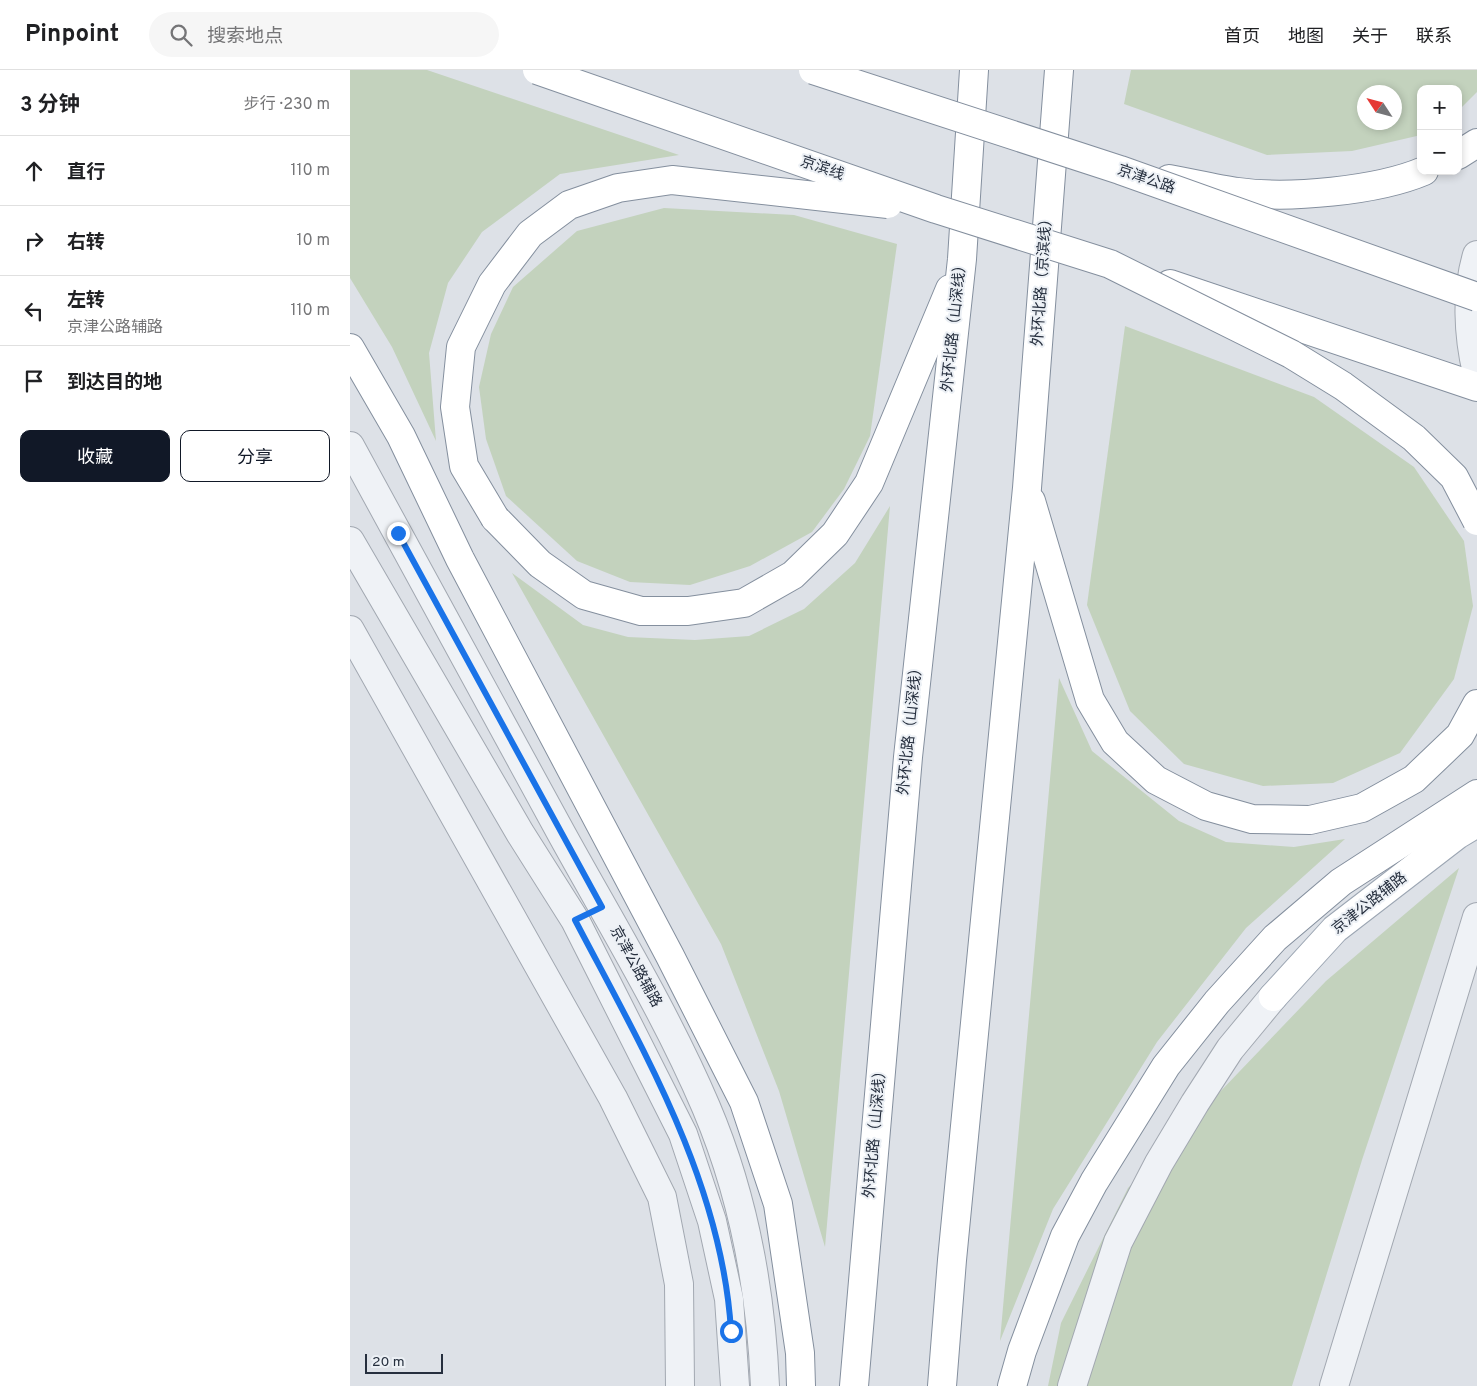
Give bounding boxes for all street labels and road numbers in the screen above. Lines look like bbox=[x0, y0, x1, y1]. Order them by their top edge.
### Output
street label: 京滨线 bbox=[798, 153, 846, 185]
street label: 京津公路 bbox=[1115, 161, 1177, 199]
street label: 外环北路（京滨线） bbox=[1028, 211, 1057, 347]
street label: 外环北路（山深线） bbox=[938, 257, 972, 393]
street label: 外环北路（山深线） bbox=[894, 660, 928, 796]
street label: 京津公路辅路 bbox=[1329, 869, 1411, 939]
street label: 京津公路辅路 bbox=[605, 923, 665, 1011]
street label: 外环北路（山深线） bbox=[860, 1063, 891, 1199]

